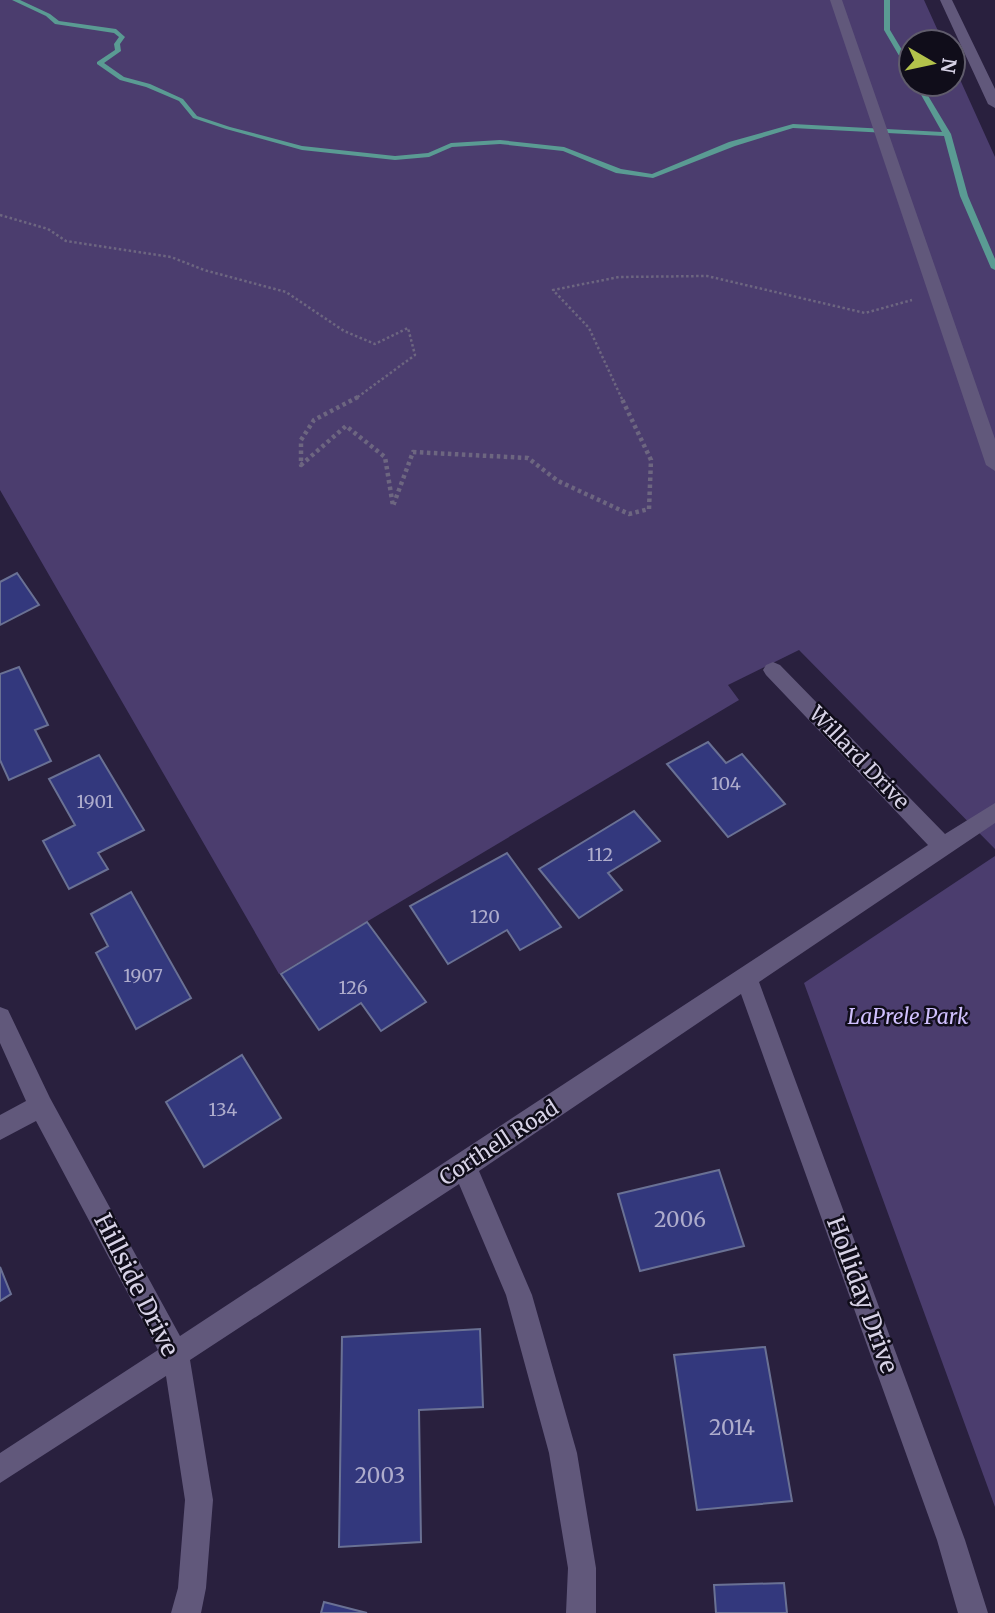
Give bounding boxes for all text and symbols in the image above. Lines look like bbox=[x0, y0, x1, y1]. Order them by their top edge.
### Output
north arrow bbox=[897, 28, 967, 98]
text: N bbox=[936, 56, 962, 75]
street label: Willard Drive bbox=[803, 700, 915, 815]
house number: 104 bbox=[711, 772, 741, 795]
house number: 1901 bbox=[76, 790, 114, 813]
house number: 112 bbox=[587, 843, 613, 866]
house number: 120 bbox=[470, 905, 500, 928]
house number: 1907 bbox=[123, 964, 163, 987]
house number: 126 bbox=[338, 976, 368, 999]
park label: LaPrele Park bbox=[848, 1003, 969, 1030]
street label: Corthell Road bbox=[434, 1094, 564, 1191]
house number: 134 bbox=[209, 1098, 237, 1121]
house number: 2006 bbox=[654, 1206, 706, 1233]
street label: Hillside Drive bbox=[87, 1208, 186, 1361]
street label: Holliday Drive bbox=[820, 1212, 905, 1377]
house number: 2014 bbox=[709, 1414, 755, 1441]
house number: 2003 bbox=[355, 1462, 405, 1489]

